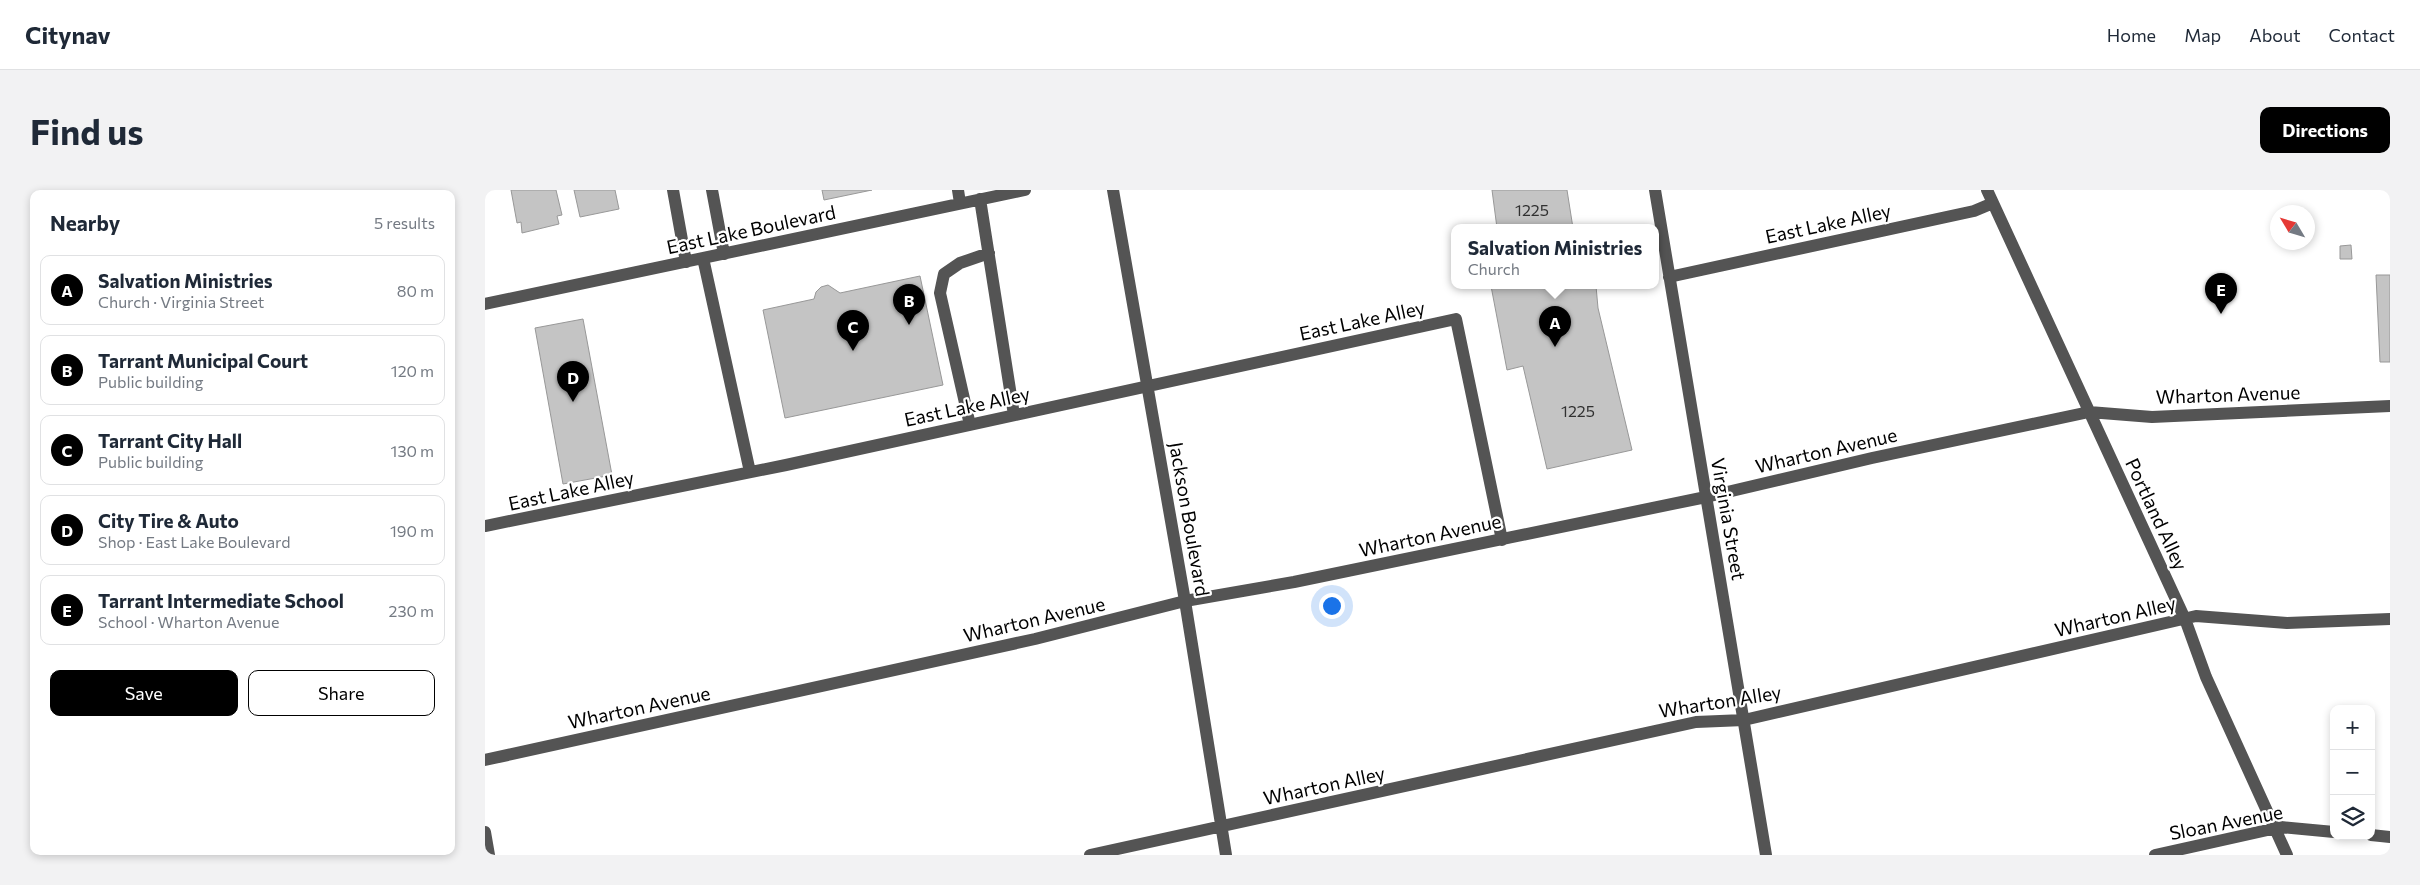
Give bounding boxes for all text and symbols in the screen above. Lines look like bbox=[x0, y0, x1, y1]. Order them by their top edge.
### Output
text: Citynav bbox=[25, 20, 111, 49]
text: Home bbox=[2107, 24, 2156, 46]
text: Map bbox=[2184, 24, 2221, 46]
text: About bbox=[2249, 24, 2301, 46]
text: Contact bbox=[2329, 24, 2395, 46]
button: Directions bbox=[2260, 107, 2390, 153]
text: Find us bbox=[30, 109, 144, 152]
street label: East Lake Alley bbox=[1763, 198, 1893, 248]
street label: East Lake Boulevard bbox=[664, 200, 838, 258]
house number: 1225 bbox=[1515, 200, 1549, 219]
north arrow bbox=[2270, 205, 2315, 250]
text: Nearby bbox=[50, 210, 120, 235]
text: 5 results bbox=[374, 213, 435, 232]
popup bbox=[1451, 224, 1659, 289]
text: Salvation Ministries bbox=[1468, 236, 1642, 259]
text: Church bbox=[1468, 259, 1520, 278]
text: Salvation Ministries bbox=[98, 269, 273, 292]
pin: E bbox=[2205, 273, 2237, 314]
text: A bbox=[61, 281, 73, 300]
text: 80 m bbox=[397, 281, 434, 300]
pin: B bbox=[893, 284, 925, 325]
text: Church · Virginia Street bbox=[98, 292, 264, 311]
street label: East Lake Alley bbox=[1297, 295, 1427, 345]
pin: A bbox=[1539, 306, 1571, 347]
pin: C bbox=[837, 310, 869, 351]
text: Tarrant Municipal Court bbox=[98, 349, 308, 372]
text: B bbox=[62, 361, 72, 380]
text: 120 m bbox=[391, 361, 434, 380]
pin: D bbox=[557, 361, 589, 402]
text: Public building bbox=[98, 372, 203, 391]
street label: Wharton Avenue bbox=[2155, 380, 2301, 408]
street label: East Lake Alley bbox=[902, 381, 1032, 431]
house number: 1225 bbox=[1561, 401, 1595, 420]
street label: Wharton Avenue bbox=[1753, 423, 1899, 477]
text: Tarrant City Hall bbox=[98, 429, 242, 452]
street label: Jackson Boulevard bbox=[1165, 440, 1215, 598]
text: C bbox=[62, 441, 72, 460]
text: 130 m bbox=[391, 441, 434, 460]
text: Public building bbox=[98, 452, 203, 471]
street label: Portland Alley bbox=[2121, 454, 2193, 574]
street label: Virginia Street bbox=[1707, 456, 1751, 582]
street label: East Lake Alley bbox=[506, 465, 636, 515]
text: City Tire & Auto bbox=[98, 509, 239, 532]
street label: Wharton Avenue bbox=[1357, 509, 1503, 561]
text: D bbox=[61, 521, 73, 540]
text: 190 m bbox=[390, 521, 434, 540]
text: Shop · East Lake Boulevard bbox=[98, 532, 290, 551]
text: Tarrant Intermediate School bbox=[98, 589, 344, 612]
street label: Wharton Alley bbox=[2052, 591, 2178, 641]
street label: Wharton Avenue bbox=[961, 592, 1107, 646]
your location bbox=[1319, 593, 1345, 619]
text: E bbox=[62, 601, 72, 620]
text: 230 m bbox=[389, 601, 434, 620]
text: School · Wharton Avenue bbox=[98, 612, 279, 631]
button: Save bbox=[50, 670, 238, 716]
button: Share bbox=[248, 670, 435, 716]
street label: Wharton Alley bbox=[1657, 680, 1783, 722]
street label: Wharton Avenue bbox=[566, 681, 712, 733]
map controls bbox=[2330, 705, 2375, 840]
button: + bbox=[2330, 705, 2375, 750]
button: − bbox=[2330, 750, 2375, 795]
street label: Wharton Alley bbox=[1261, 761, 1387, 809]
button: layers bbox=[2330, 795, 2375, 840]
street label: Sloan Avenue bbox=[2167, 800, 2285, 844]

